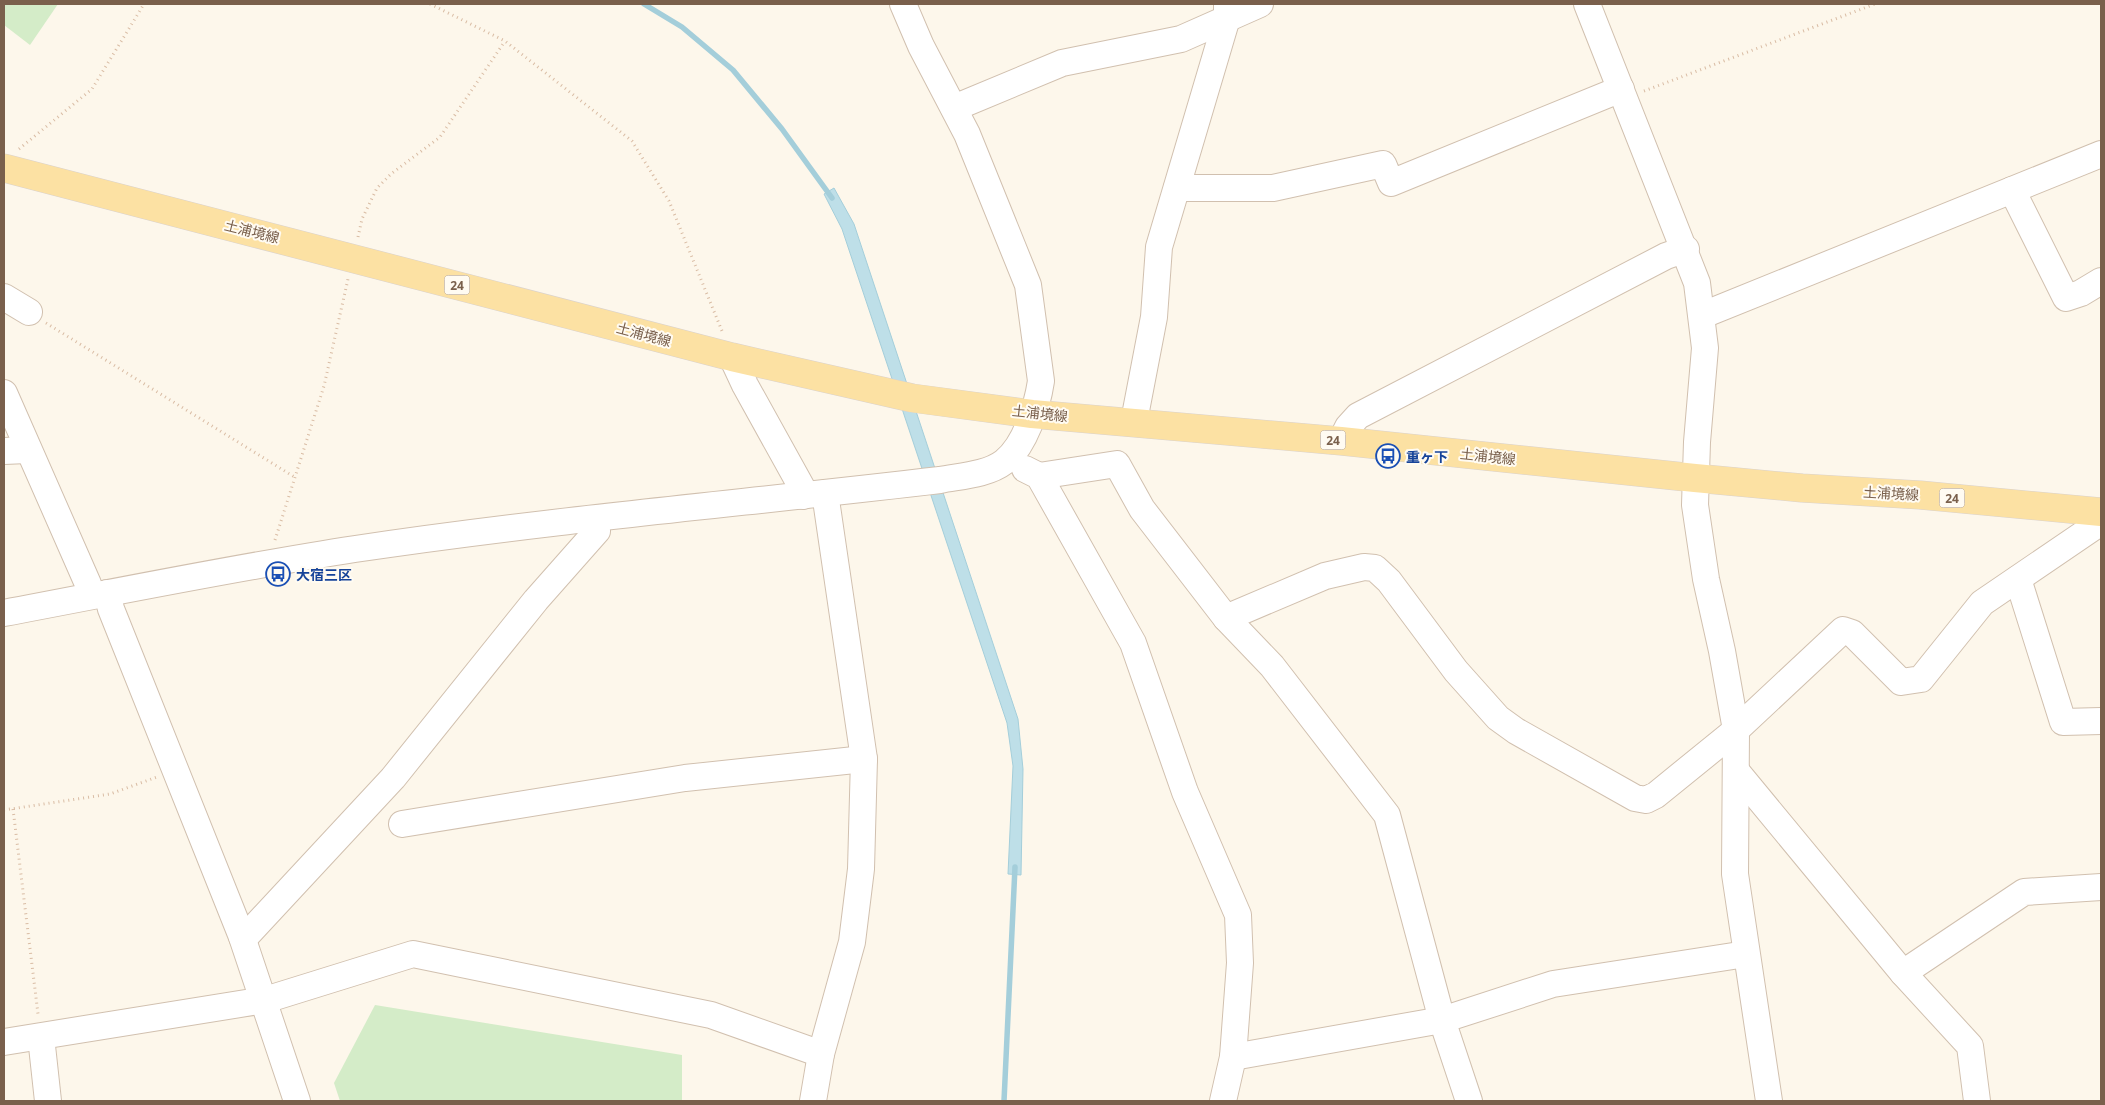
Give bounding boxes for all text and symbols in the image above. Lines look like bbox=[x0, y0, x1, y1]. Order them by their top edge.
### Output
street label: 土浦境線 bbox=[223, 215, 281, 247]
road number: 24 bbox=[444, 276, 470, 294]
street label: 土浦境線 bbox=[614, 318, 674, 350]
street label: 土浦境線 bbox=[1011, 401, 1069, 425]
road number: 24 bbox=[1320, 430, 1346, 450]
bus stop icon: 重ヶ下 bbox=[1375, 443, 1401, 469]
street label: 土浦境線 bbox=[1459, 444, 1517, 468]
place label: 重ヶ下 bbox=[1406, 447, 1448, 466]
street label: 土浦境線 bbox=[1863, 482, 1919, 504]
road number: 24 bbox=[1940, 488, 1964, 508]
bus stop icon: 大宿三区 bbox=[265, 561, 291, 587]
place label: 大宿三区 bbox=[296, 565, 352, 584]

